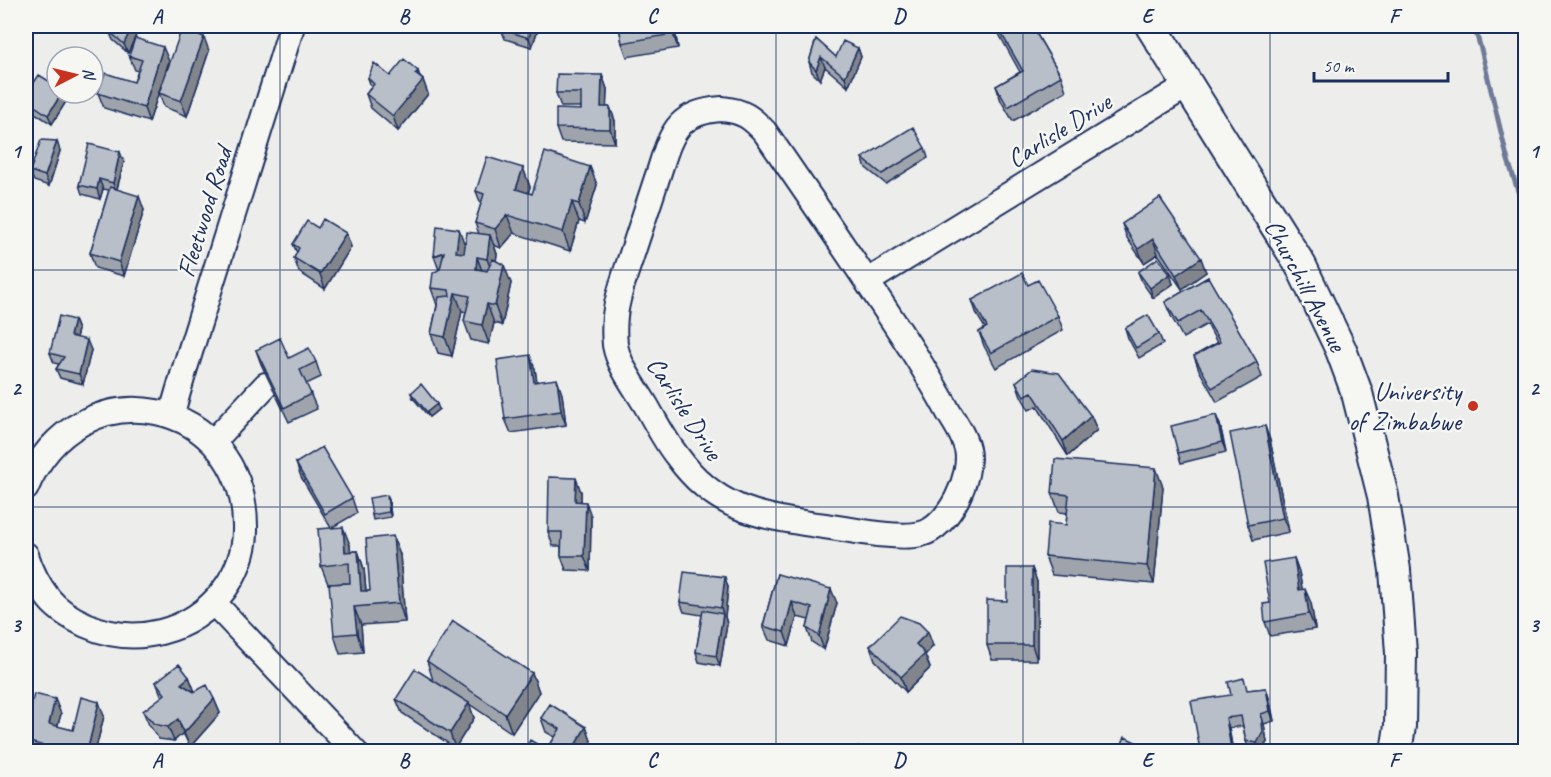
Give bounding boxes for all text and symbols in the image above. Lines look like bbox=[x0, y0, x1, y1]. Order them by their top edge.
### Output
text: A bbox=[152, 4, 164, 29]
text: B bbox=[399, 4, 411, 29]
text: C bbox=[647, 4, 659, 29]
text: D bbox=[893, 4, 907, 29]
text: E bbox=[1142, 4, 1156, 29]
text: F bbox=[1389, 4, 1403, 29]
north arrow bbox=[45, 45, 105, 105]
scale bar bbox=[1314, 45, 1448, 83]
text: 50 m bbox=[1323, 55, 1356, 77]
text: N bbox=[78, 67, 100, 82]
street label: Carlisle Drive bbox=[1001, 85, 1119, 175]
text: 1 bbox=[12, 139, 23, 164]
street label: Fleetwood Road bbox=[169, 139, 241, 281]
text: 1 bbox=[1530, 139, 1541, 164]
street label: Churchill Avenue bbox=[1257, 214, 1355, 358]
street label: Carlisle Drive bbox=[639, 350, 731, 467]
place label: University of Zimbabwe bbox=[1348, 375, 1464, 438]
text: 2 bbox=[12, 376, 23, 401]
text: 2 bbox=[1530, 376, 1541, 401]
marker: University of Zimbabwe bbox=[1466, 399, 1480, 413]
text: 3 bbox=[12, 613, 23, 638]
text: 3 bbox=[1530, 613, 1541, 638]
text: A bbox=[152, 748, 164, 773]
text: B bbox=[399, 748, 411, 773]
text: C bbox=[647, 748, 659, 773]
text: D bbox=[893, 748, 907, 773]
text: E bbox=[1142, 748, 1156, 773]
text: F bbox=[1389, 748, 1403, 773]

